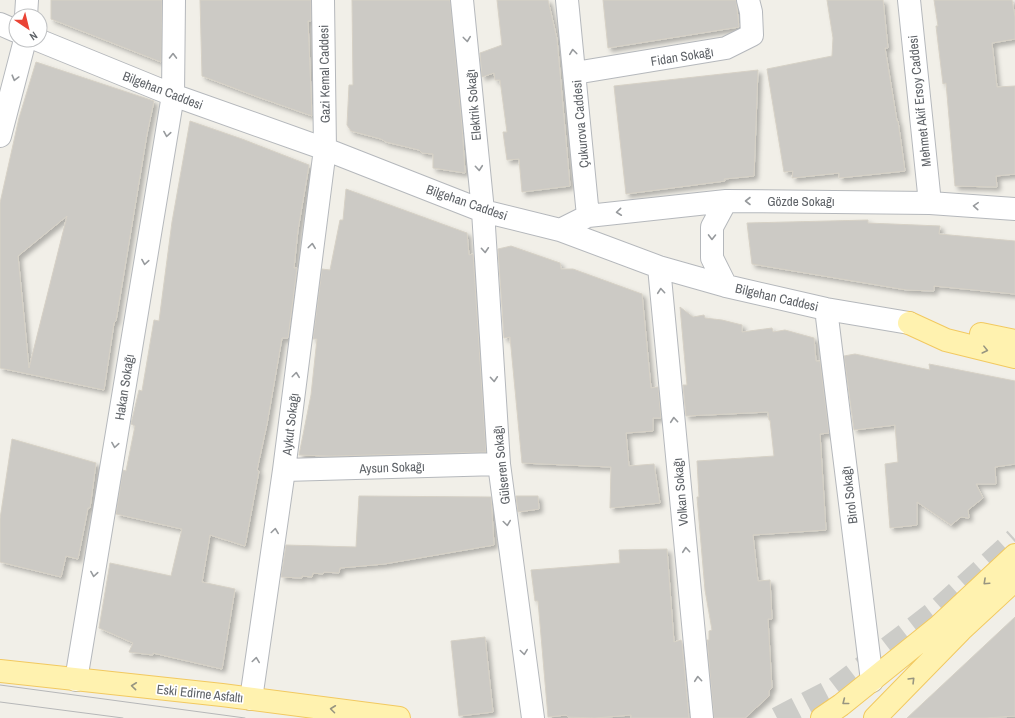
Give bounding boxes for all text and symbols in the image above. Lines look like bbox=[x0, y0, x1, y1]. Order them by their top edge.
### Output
north arrow bbox=[8, 8, 48, 48]
street label: Gazi Kemal Caddesi bbox=[315, 25, 334, 123]
text: N bbox=[27, 29, 40, 44]
street label: Mehmet Akif Ersoy Caddesi bbox=[904, 34, 935, 168]
one-way arrow bbox=[462, 36, 471, 42]
street label: Fidan Sokağı bbox=[649, 43, 715, 70]
one-way arrow bbox=[569, 49, 578, 55]
one-way arrow bbox=[169, 53, 178, 59]
street label: Bilgehan Caddesi bbox=[120, 67, 205, 114]
street label: Elektrik Sokağı bbox=[462, 68, 485, 141]
one-way arrow bbox=[11, 74, 20, 81]
street label: Çukurova Caddesi bbox=[568, 79, 593, 169]
one-way arrow bbox=[163, 130, 171, 137]
one-way arrow bbox=[474, 165, 483, 171]
street label: Bilgehan Caddesi bbox=[424, 181, 510, 224]
street label: Gözde Sokağı bbox=[767, 193, 835, 210]
one-way arrow bbox=[745, 197, 751, 205]
one-way arrow bbox=[973, 202, 979, 211]
one-way arrow bbox=[616, 208, 622, 217]
one-way arrow bbox=[708, 234, 716, 240]
one-way arrow bbox=[307, 243, 316, 249]
one-way arrow bbox=[481, 247, 490, 253]
one-way arrow bbox=[141, 259, 150, 265]
street label: Bilgehan Caddesi bbox=[734, 280, 820, 315]
one-way arrow bbox=[657, 288, 666, 294]
one-way arrow bbox=[982, 345, 988, 353]
street label: Hakan Sokağı bbox=[111, 353, 138, 421]
one-way arrow bbox=[291, 372, 300, 378]
one-way arrow bbox=[489, 376, 498, 382]
street label: Aykut Sokağı bbox=[278, 392, 303, 457]
one-way arrow bbox=[669, 417, 678, 423]
street label: Gülseren Sokağı bbox=[489, 425, 514, 505]
one-way arrow bbox=[111, 442, 120, 448]
street label: Volkan Sokağı bbox=[669, 457, 692, 527]
street label: Aysun Sokağı bbox=[358, 458, 425, 477]
street label: Birol Sokağı bbox=[838, 465, 861, 525]
one-way arrow bbox=[502, 520, 511, 526]
one-way arrow bbox=[270, 528, 279, 535]
one-way arrow bbox=[682, 547, 691, 553]
one-way arrow bbox=[90, 570, 98, 577]
one-way arrow bbox=[984, 577, 991, 584]
one-way arrow bbox=[519, 648, 528, 655]
one-way arrow bbox=[251, 657, 260, 663]
one-way arrow bbox=[694, 676, 703, 682]
one-way arrow bbox=[907, 677, 915, 685]
street label: Eski Edirne Asfaltı bbox=[156, 680, 244, 707]
one-way arrow bbox=[131, 682, 137, 691]
one-way arrow bbox=[842, 697, 849, 704]
one-way arrow bbox=[330, 705, 336, 714]

